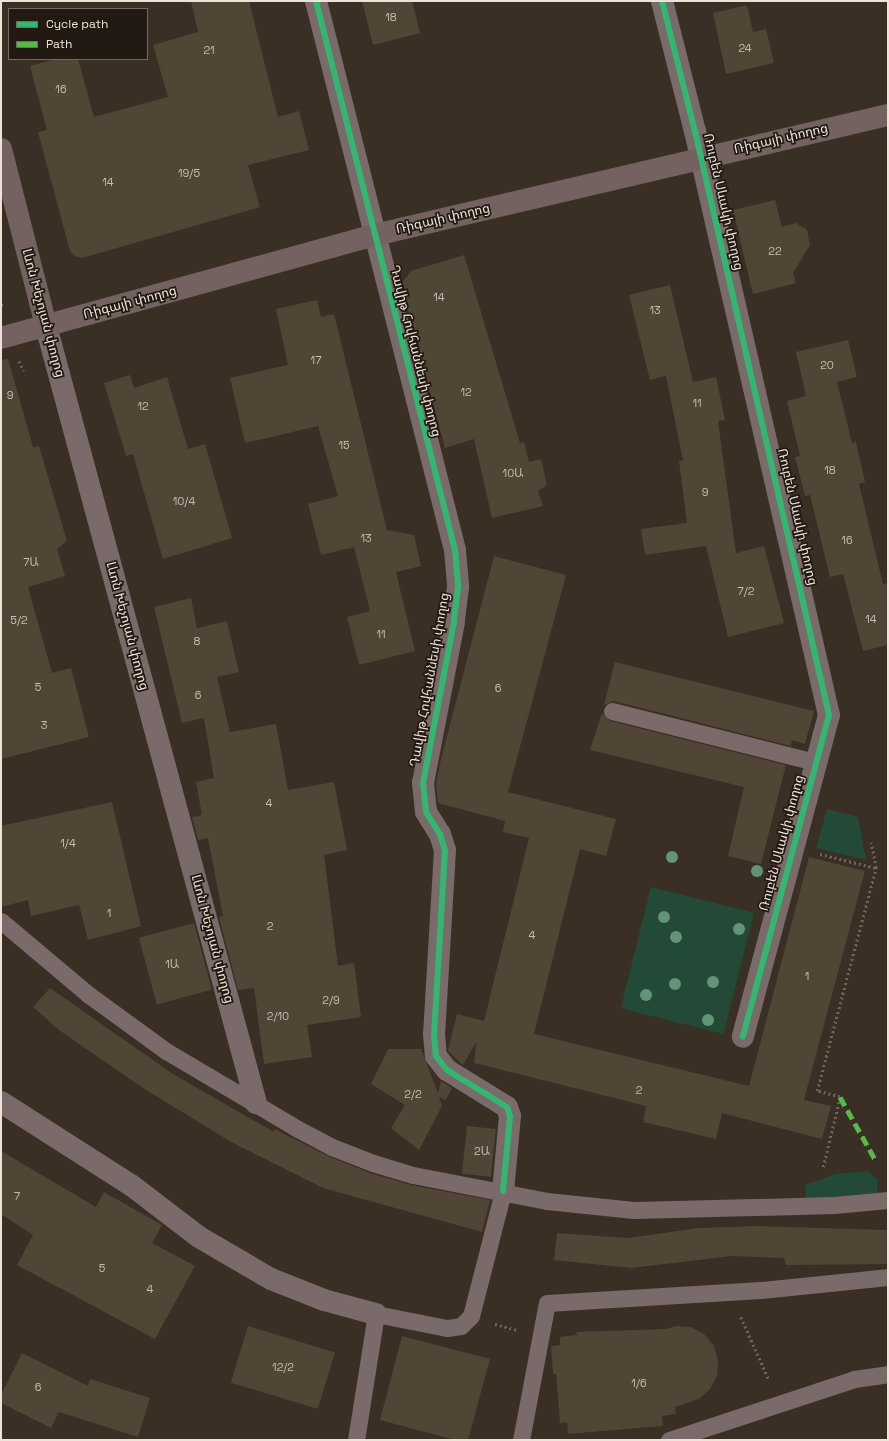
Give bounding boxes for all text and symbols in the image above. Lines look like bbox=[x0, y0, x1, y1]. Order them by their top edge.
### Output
legend bbox=[8, 8, 148, 60]
house number: 18 bbox=[385, 10, 397, 24]
text: Cycle path bbox=[46, 16, 108, 32]
text: Path bbox=[46, 36, 72, 52]
house number: 24 bbox=[738, 41, 752, 55]
house number: 21 bbox=[203, 43, 215, 57]
house number: 16 bbox=[55, 82, 67, 96]
street label: Ռիգայի փողոց bbox=[733, 121, 829, 157]
street label: Ռուբեն Սևակի փողոց bbox=[700, 132, 746, 272]
house number: 19/5 bbox=[178, 166, 200, 180]
house number: 14 bbox=[102, 175, 114, 189]
street label: Ռիգայի փողոց bbox=[395, 201, 491, 237]
house number: 22 bbox=[768, 244, 782, 258]
street label: Լևոն Խեչոյան փողոց bbox=[18, 247, 68, 379]
street label: Դավիթ Հովհաննեսի փողոց bbox=[386, 263, 444, 439]
street label: Ռիգայի փողոց bbox=[82, 283, 178, 323]
house number: 14 bbox=[433, 290, 445, 304]
house number: 13 bbox=[649, 303, 661, 317]
house number: 17 bbox=[311, 353, 321, 367]
house number: 20 bbox=[820, 358, 834, 372]
house number: 12 bbox=[460, 385, 472, 399]
house number: 9 bbox=[7, 388, 13, 402]
house number: 11 bbox=[692, 396, 702, 410]
house number: 12 bbox=[137, 399, 149, 413]
house number: 15 bbox=[338, 438, 350, 452]
street label: Ռուբեն Սևակի փողոց bbox=[774, 447, 820, 587]
house number: 18 bbox=[824, 463, 836, 477]
house number: 10Ա bbox=[503, 466, 523, 480]
house number: 9 bbox=[702, 485, 708, 499]
house number: 10/4 bbox=[173, 494, 195, 508]
house number: 13 bbox=[360, 531, 372, 545]
house number: 16 bbox=[841, 533, 853, 547]
house number: 7Ա bbox=[23, 555, 39, 569]
street label: Լևոն Խեչոյան փողոց bbox=[102, 560, 152, 692]
house number: 7/2 bbox=[738, 584, 754, 598]
street label: Դավիթ Հովհաննեսի փողոց bbox=[407, 592, 453, 768]
house number: 14 bbox=[865, 612, 877, 626]
house number: 5/2 bbox=[10, 613, 28, 627]
house number: 11 bbox=[376, 627, 386, 641]
house number: 8 bbox=[194, 634, 200, 648]
house number: 5 bbox=[35, 680, 41, 694]
house number: 6 bbox=[495, 681, 501, 695]
house number: 6 bbox=[195, 688, 201, 702]
house number: 3 bbox=[41, 718, 47, 732]
street label: Ռուբեն Սևակի փողոց bbox=[756, 773, 808, 913]
house number: 4 bbox=[266, 796, 272, 810]
house number: 1/4 bbox=[60, 836, 76, 850]
street label: Լևոն Խեչոյան փողոց bbox=[187, 873, 237, 1005]
house number: 1 bbox=[107, 906, 111, 920]
house number: 2 bbox=[267, 919, 273, 933]
house number: 4 bbox=[529, 928, 535, 942]
house number: 1Ա bbox=[165, 957, 179, 971]
house number: 1 bbox=[805, 969, 809, 983]
house number: 2/9 bbox=[322, 993, 340, 1007]
house number: 2/10 bbox=[267, 1009, 289, 1023]
house number: 2 bbox=[636, 1083, 642, 1097]
house number: 2/2 bbox=[404, 1087, 422, 1101]
house number: 2Ա bbox=[474, 1144, 490, 1158]
house number: 7 bbox=[14, 1189, 20, 1203]
house number: 5 bbox=[99, 1261, 105, 1275]
house number: 4 bbox=[147, 1282, 153, 1296]
house number: 12/2 bbox=[272, 1360, 294, 1374]
house number: 1/6 bbox=[631, 1376, 647, 1390]
house number: 6 bbox=[35, 1380, 41, 1394]

